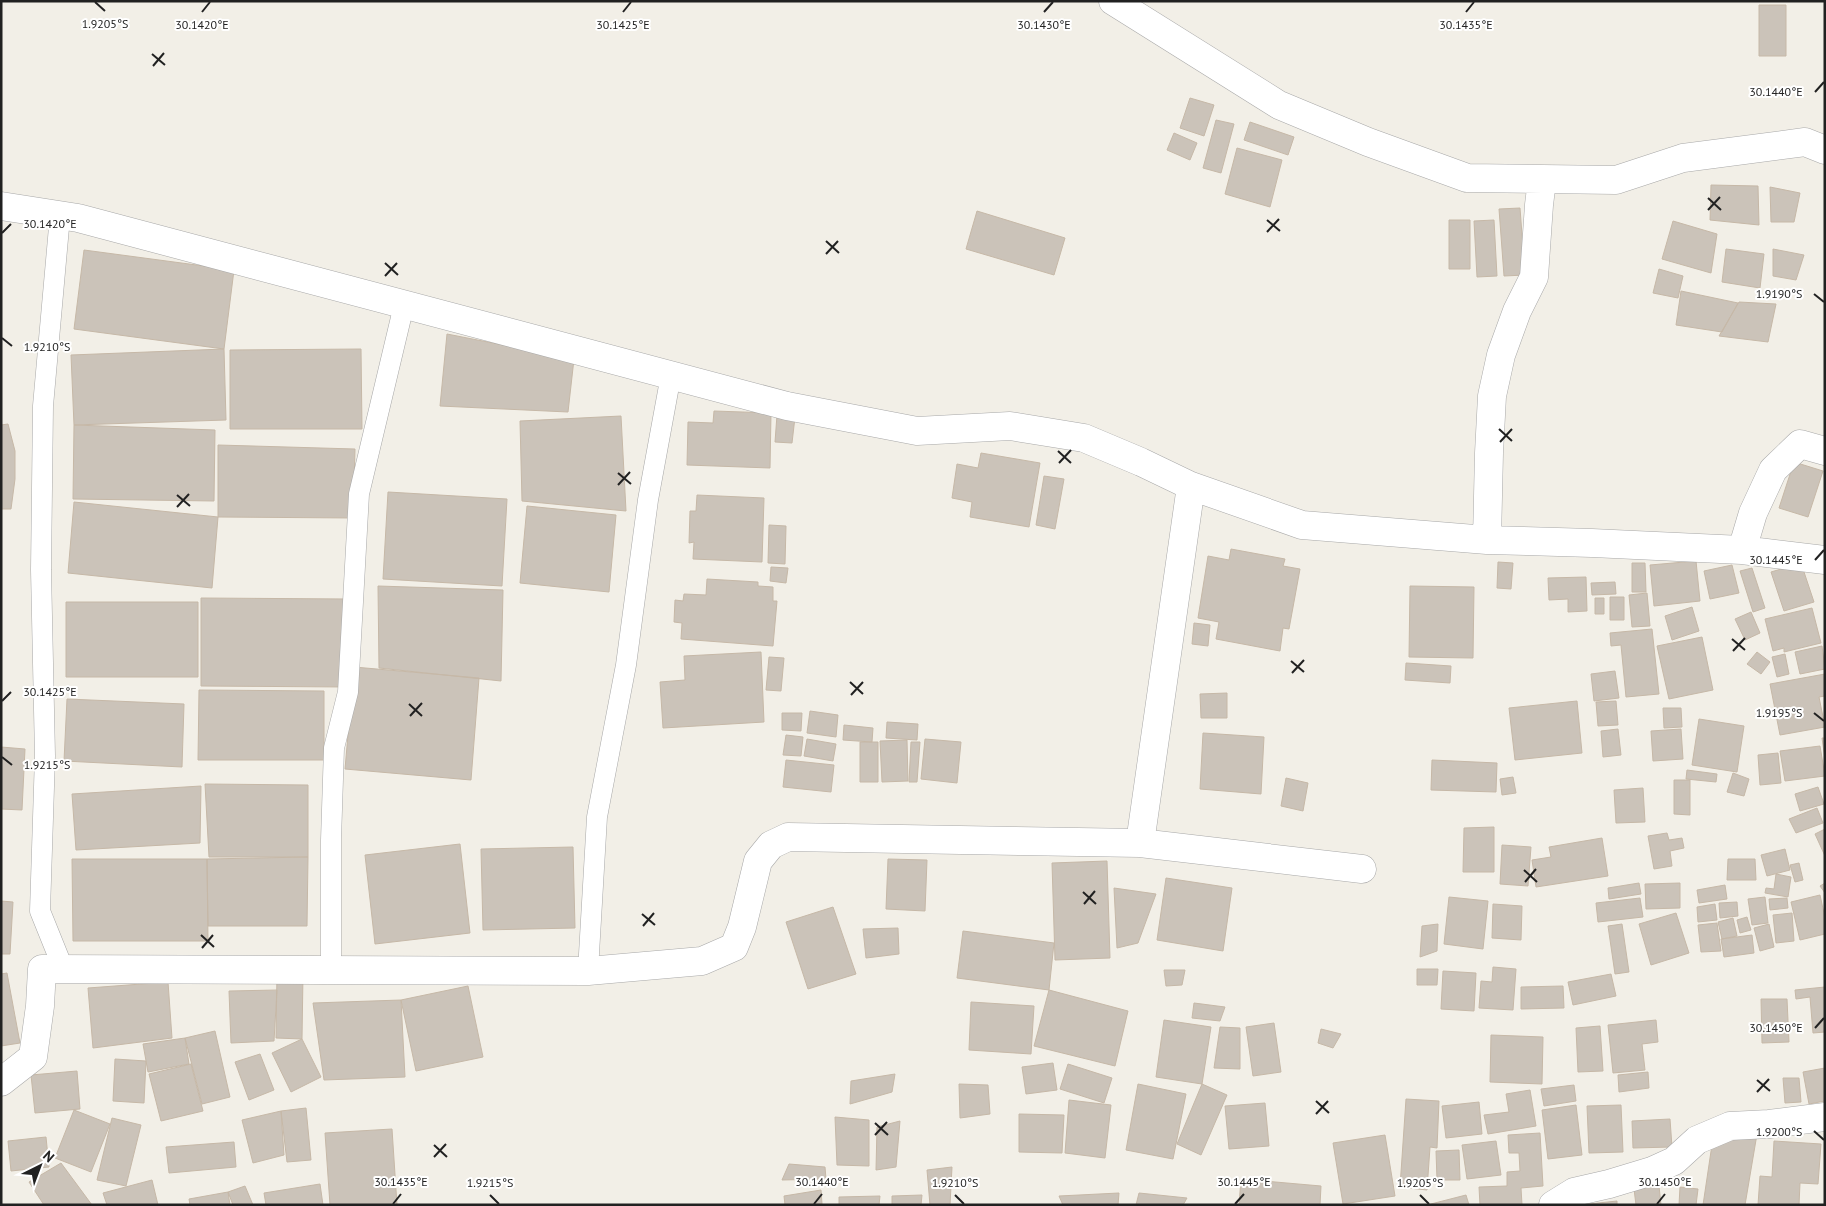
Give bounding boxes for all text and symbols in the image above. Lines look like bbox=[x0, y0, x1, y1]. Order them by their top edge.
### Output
text: 1.9205°S bbox=[82, 16, 128, 31]
text: 30.1420°E bbox=[175, 17, 229, 32]
text: 30.1425°E bbox=[596, 17, 650, 32]
text: 30.1430°E bbox=[1017, 17, 1071, 32]
text: 30.1435°E bbox=[1439, 17, 1493, 32]
text: 30.1440°E bbox=[1749, 84, 1803, 99]
text: 30.1420°E bbox=[23, 216, 77, 231]
text: 1.9190°S bbox=[1756, 286, 1802, 301]
text: 1.9210°S bbox=[24, 339, 70, 354]
text: 30.1445°E bbox=[1749, 552, 1803, 567]
text: 30.1425°E bbox=[23, 684, 77, 699]
text: 1.9195°S bbox=[1756, 705, 1802, 720]
text: 1.9215°S bbox=[24, 757, 70, 772]
text: 30.1450°E bbox=[1749, 1020, 1803, 1035]
text: 1.9200°S bbox=[1756, 1124, 1802, 1139]
north arrow bbox=[15, 1141, 65, 1191]
text: N bbox=[39, 1147, 58, 1166]
text: 30.1435°E bbox=[374, 1174, 428, 1189]
text: 30.1440°E bbox=[795, 1174, 849, 1189]
text: 30.1445°E bbox=[1217, 1174, 1271, 1189]
text: 30.1450°E bbox=[1638, 1174, 1692, 1189]
text: 1.9215°S bbox=[467, 1175, 513, 1190]
text: 1.9210°S bbox=[932, 1175, 978, 1190]
text: 1.9205°S bbox=[1397, 1175, 1443, 1190]

